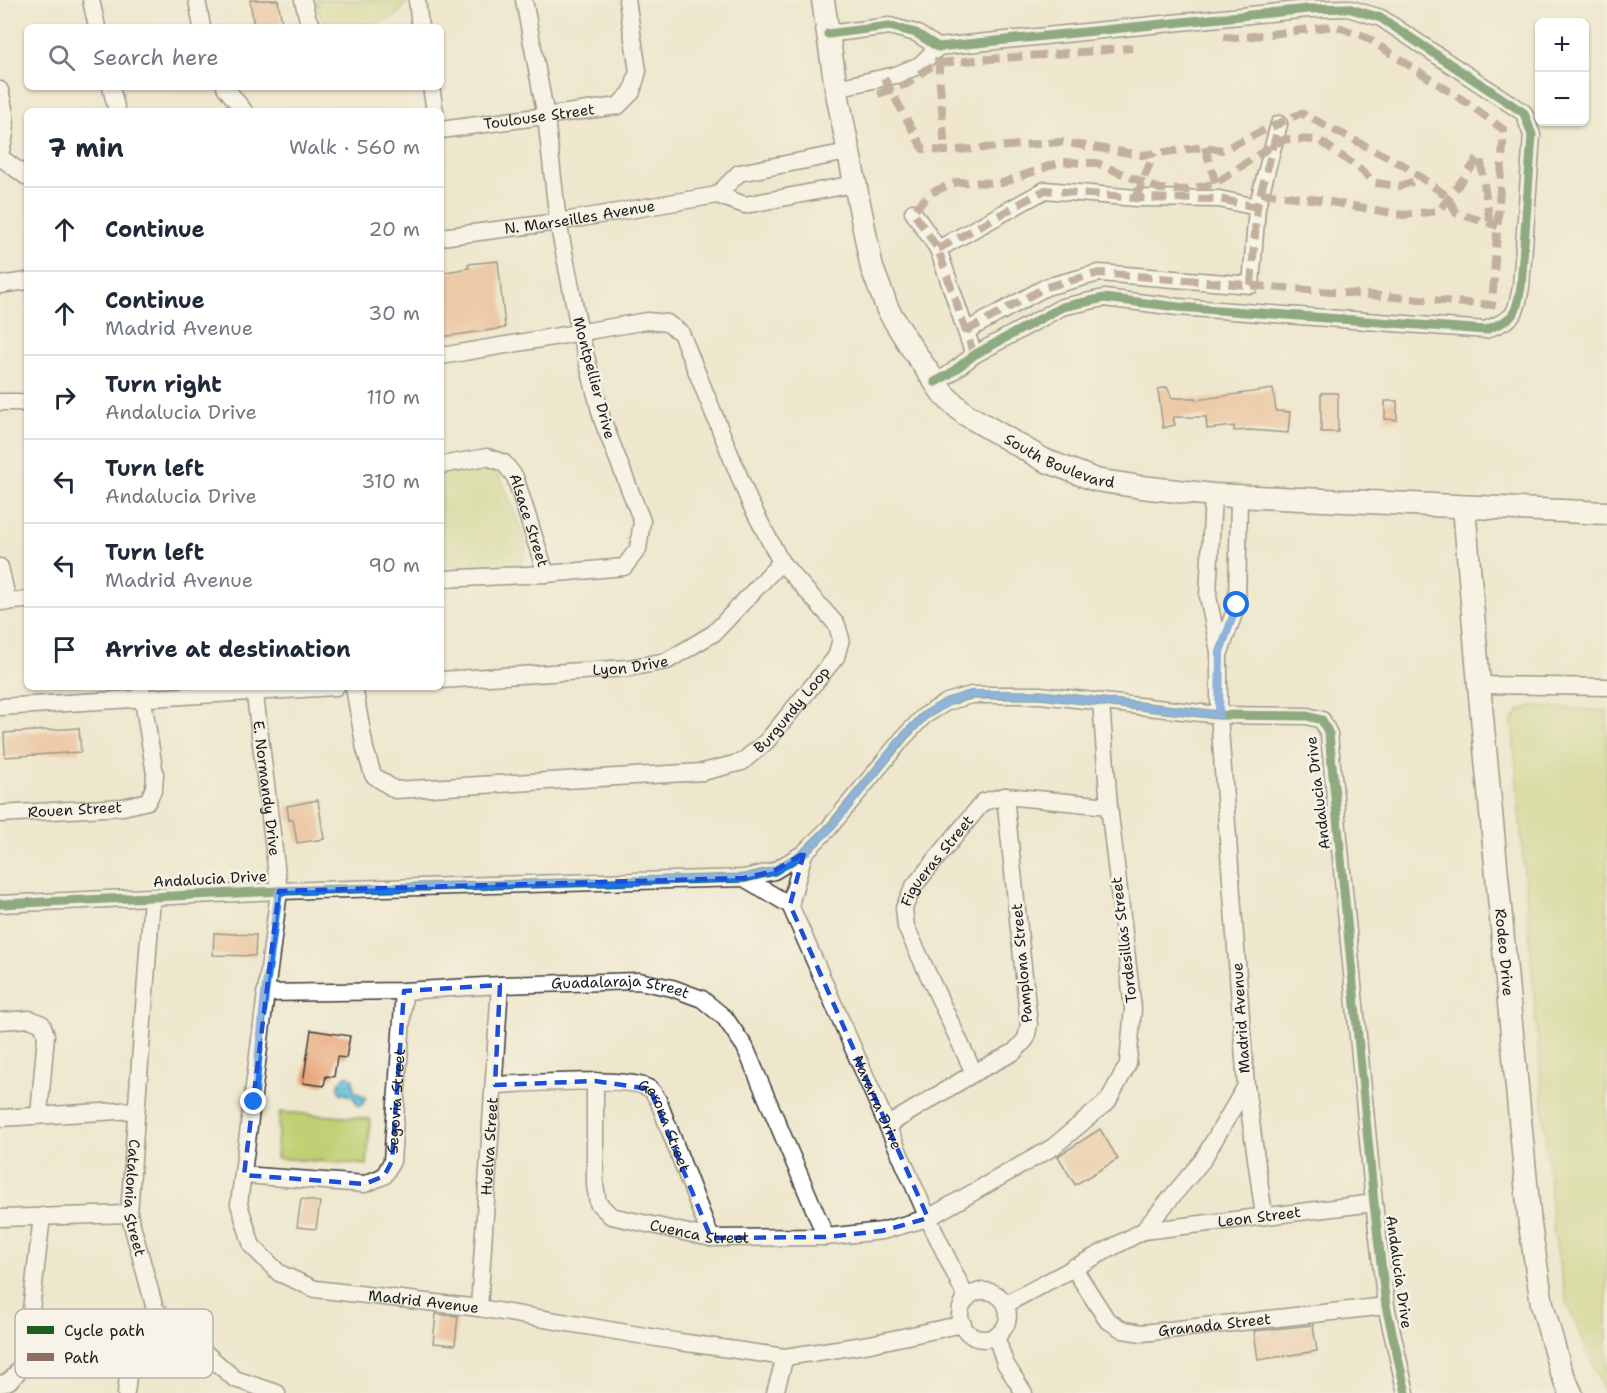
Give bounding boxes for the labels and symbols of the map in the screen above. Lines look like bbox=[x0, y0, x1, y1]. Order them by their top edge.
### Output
street label: Toulouse Street bbox=[482, 99, 596, 134]
street label: N. Marseilles Avenue bbox=[503, 196, 656, 239]
street label: Montpellier Drive bbox=[568, 315, 620, 441]
street label: South Boulevard bbox=[1001, 429, 1116, 493]
street label: Alsace Street bbox=[505, 471, 553, 570]
route start bbox=[1223, 591, 1249, 617]
street label: Lyon Drive bbox=[592, 651, 670, 680]
street label: Burgundy Loop bbox=[750, 662, 834, 758]
street label: E. Normandy Drive bbox=[248, 719, 285, 857]
street label: Andalucia Drive bbox=[1301, 735, 1335, 851]
street label: Rouen Street bbox=[27, 797, 123, 822]
street label: Figueras Street bbox=[896, 811, 978, 910]
street label: Andalucia Drive bbox=[153, 866, 267, 892]
street label: Tordesillas Street bbox=[1106, 876, 1142, 1004]
street label: Pamplona Street bbox=[1007, 903, 1037, 1023]
street label: Rodeo Drive bbox=[1490, 908, 1518, 997]
street label: Madrid Avenue bbox=[1227, 962, 1255, 1074]
street label: Guadalaraja Street bbox=[551, 971, 692, 1003]
street label: Segovia Street bbox=[383, 1048, 410, 1154]
street label: Navarra Drive bbox=[848, 1052, 907, 1153]
street label: Gerona Street bbox=[635, 1075, 695, 1175]
route end bbox=[240, 1088, 266, 1114]
street label: Huelva Street bbox=[476, 1097, 503, 1196]
street label: Catalonia Street bbox=[119, 1138, 150, 1259]
street label: Leon Street bbox=[1216, 1202, 1302, 1232]
street label: Andalucia Drive bbox=[1381, 1214, 1417, 1330]
street label: Cuenca Street bbox=[648, 1215, 749, 1248]
street label: Madrid Avenue bbox=[367, 1285, 480, 1318]
legend bbox=[15, 1309, 213, 1378]
street label: Granada Street bbox=[1157, 1309, 1272, 1341]
text: Cycle path bbox=[64, 1320, 145, 1341]
text: Path bbox=[64, 1347, 99, 1368]

